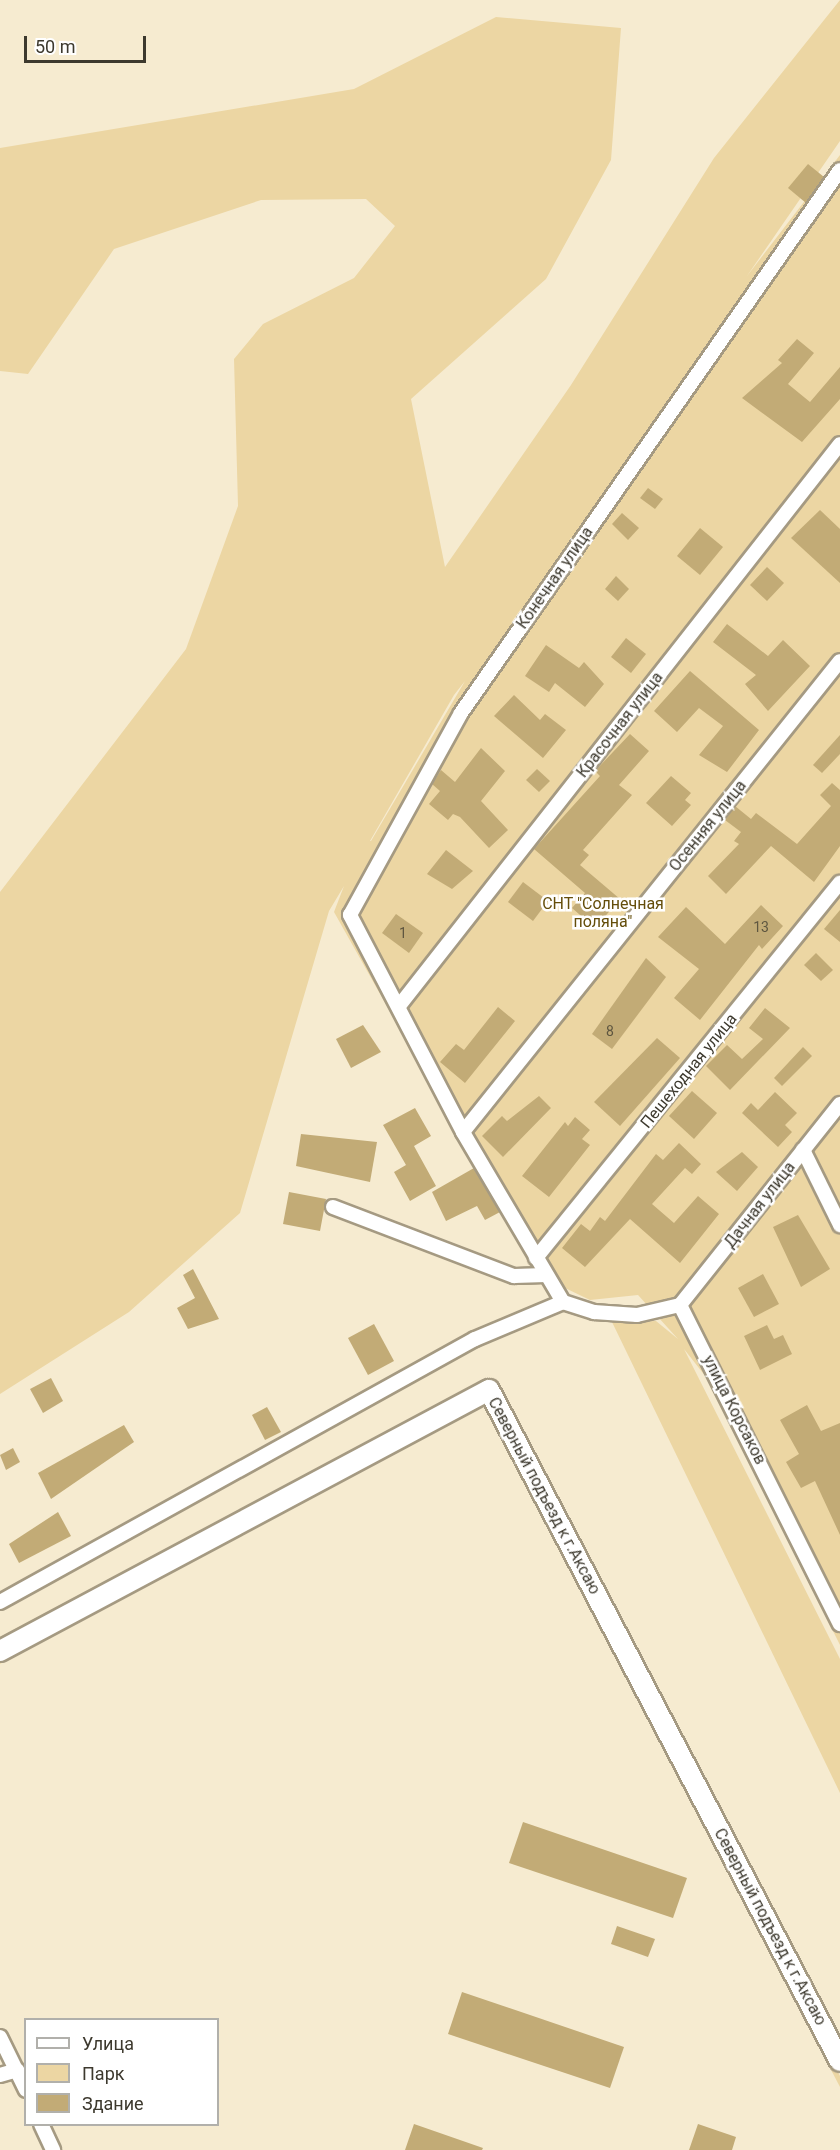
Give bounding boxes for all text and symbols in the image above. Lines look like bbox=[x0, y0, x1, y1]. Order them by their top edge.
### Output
scale bar bbox=[27, 24, 148, 62]
text: 50 m bbox=[35, 36, 75, 57]
street label: Конечная улица bbox=[513, 523, 597, 633]
street label: Красочная улица bbox=[573, 668, 667, 782]
street label: Осенняя улица bbox=[665, 777, 751, 875]
park label: СНТ "Солнечная поляна" bbox=[542, 894, 664, 932]
house number: 13 bbox=[753, 919, 769, 935]
house number: 1 bbox=[399, 925, 407, 941]
street label: Пешеходная улица bbox=[637, 1010, 741, 1132]
house number: 8 bbox=[606, 1023, 614, 1039]
street label: Дачная улица bbox=[720, 1158, 800, 1252]
street label: улица Корсаков bbox=[698, 1352, 770, 1468]
street label: Северный подъезд к г.Аксаю bbox=[484, 1394, 604, 1598]
street label: Северный подъезд к г.Аксаю bbox=[710, 1825, 830, 2029]
legend bbox=[24, 2018, 219, 2126]
text: Улица bbox=[82, 2033, 134, 2054]
text: Парк bbox=[82, 2063, 124, 2084]
text: Здание bbox=[82, 2093, 144, 2114]

